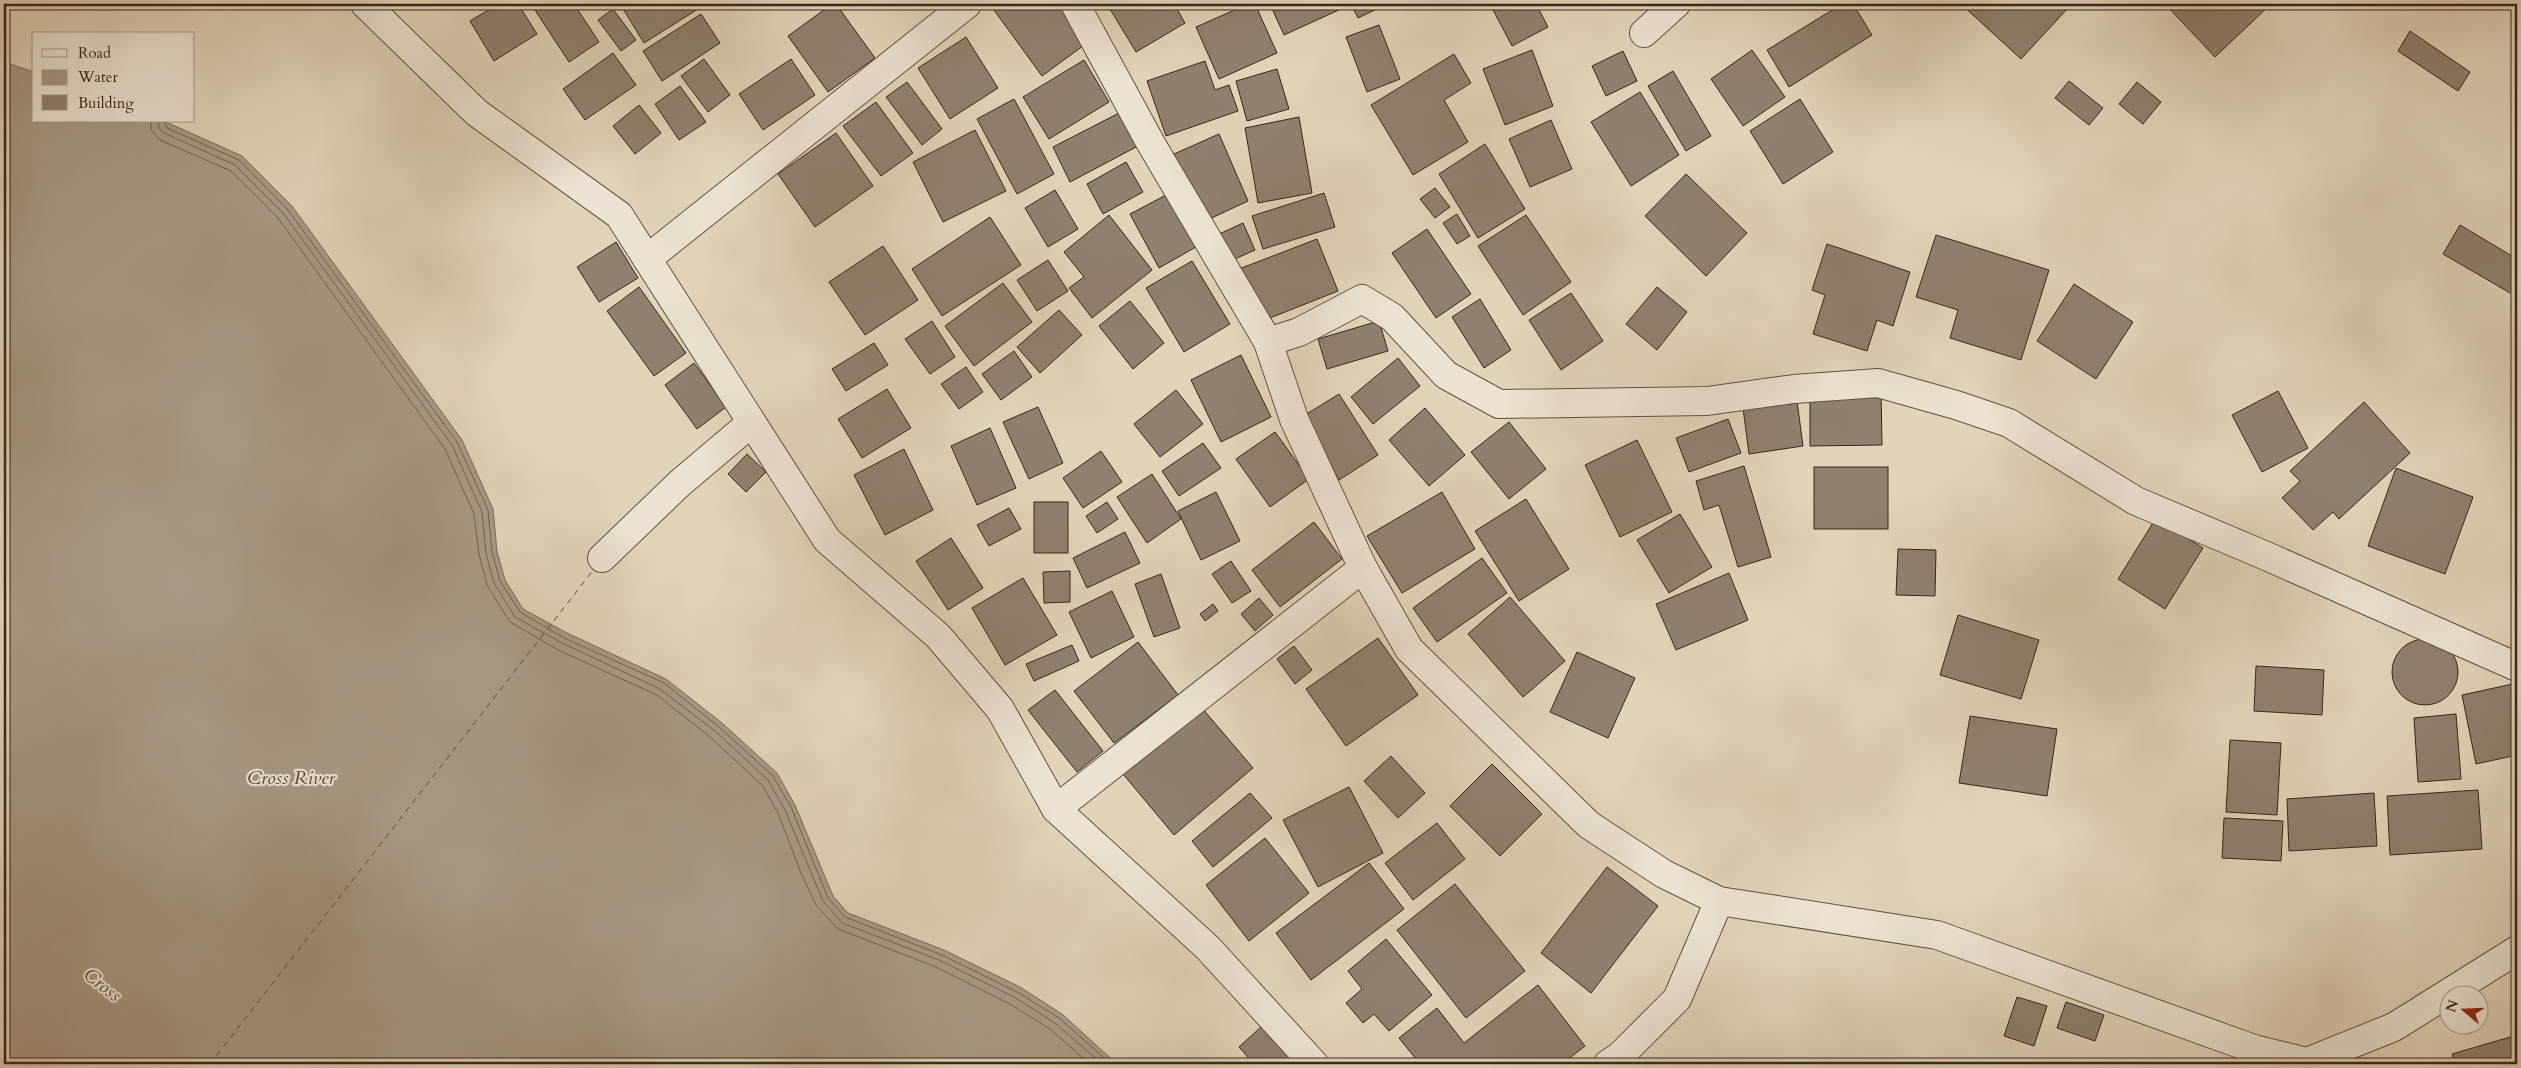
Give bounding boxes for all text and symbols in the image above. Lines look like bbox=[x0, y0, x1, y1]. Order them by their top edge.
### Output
legend bbox=[32, 32, 195, 122]
text: Road bbox=[78, 43, 111, 63]
text: Water bbox=[77, 67, 119, 87]
text: Building bbox=[78, 93, 134, 113]
water label: Cross River bbox=[247, 765, 336, 791]
water label: Cross bbox=[78, 962, 127, 1008]
north arrow bbox=[2438, 986, 2488, 1036]
text: N bbox=[2441, 997, 2463, 1015]

